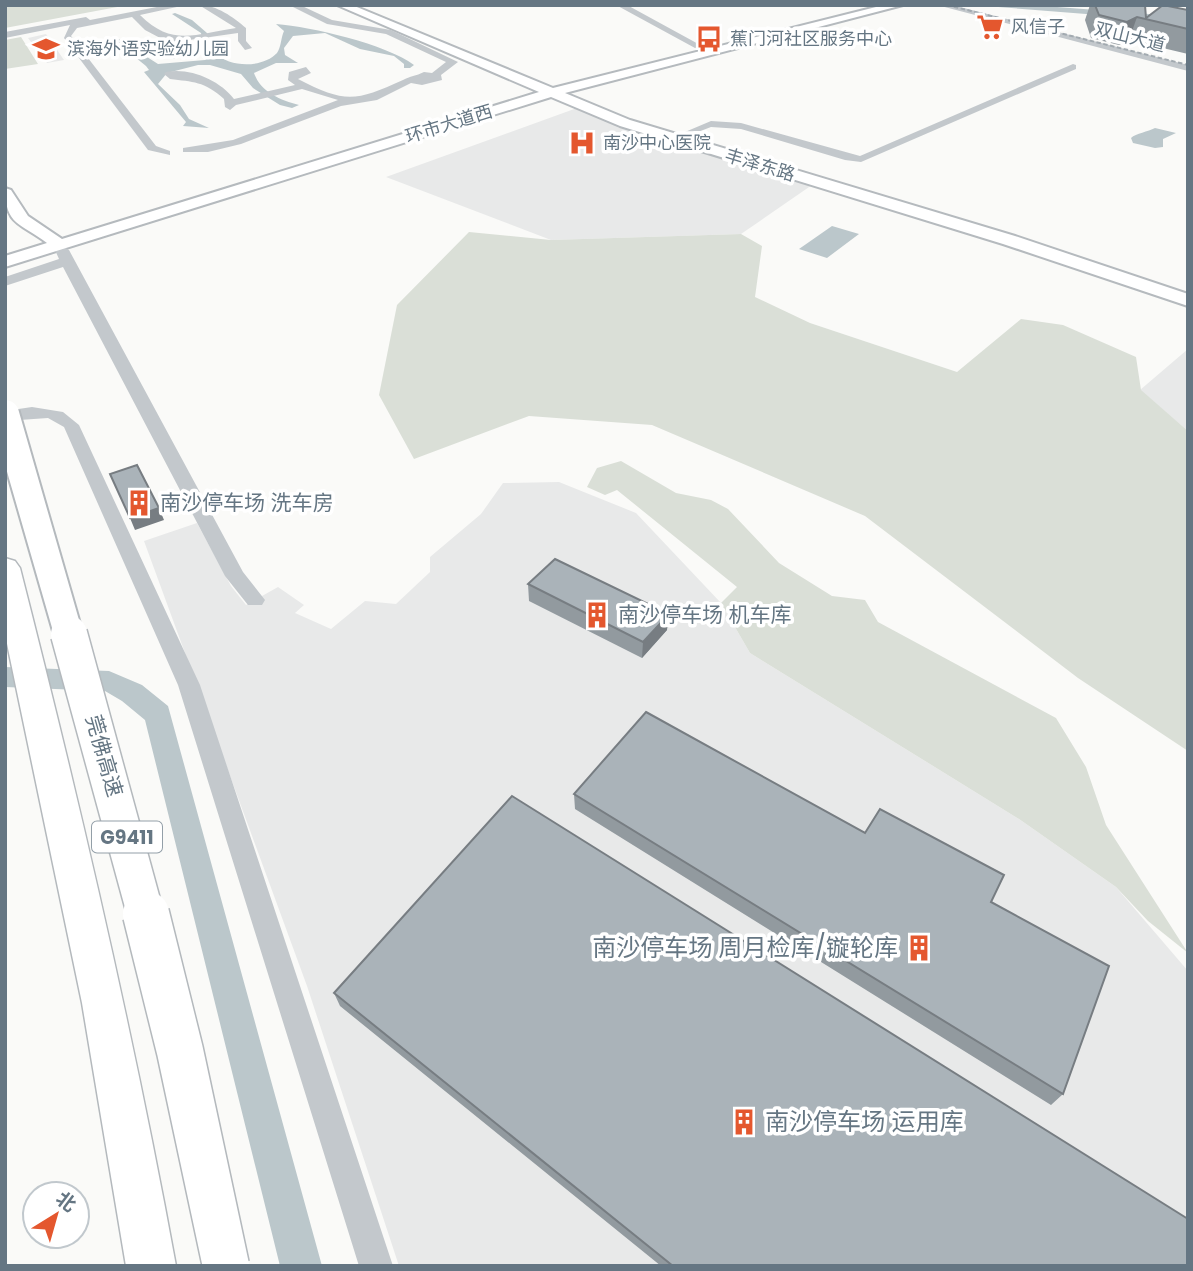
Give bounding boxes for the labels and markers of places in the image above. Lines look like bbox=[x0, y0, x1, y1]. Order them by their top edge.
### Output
supermarket icon: 风信子 bbox=[975, 12, 1005, 42]
place label: 风信子 bbox=[1011, 14, 1065, 39]
bus stop icon: 蕉门河社区服务中心 bbox=[694, 24, 724, 54]
place label: 蕉门河社区服务中心 bbox=[730, 26, 892, 51]
school or university icon: 滨海外语实验幼儿园 bbox=[31, 34, 61, 64]
place label: 滨海外语实验幼儿园 bbox=[67, 36, 229, 61]
hospital icon: 南沙中心医院 bbox=[567, 128, 597, 158]
place label: 南沙中心医院 bbox=[603, 130, 711, 155]
building icon: 南沙停车场 洗车房 bbox=[124, 488, 154, 518]
place label: 南沙停车场 洗车房 bbox=[160, 488, 334, 517]
building icon: 南沙停车场 机车库 bbox=[582, 600, 612, 630]
place label: 南沙停车场 机车库 bbox=[618, 600, 792, 629]
place label: 南沙停车场 周月检库/镟轮库 bbox=[592, 931, 898, 964]
building icon: 南沙停车场 周月检库/镟轮库 bbox=[904, 933, 934, 963]
place label: 南沙停车场 运用库 bbox=[765, 1105, 963, 1138]
building icon: 南沙停车场 运用库 bbox=[729, 1107, 759, 1137]

